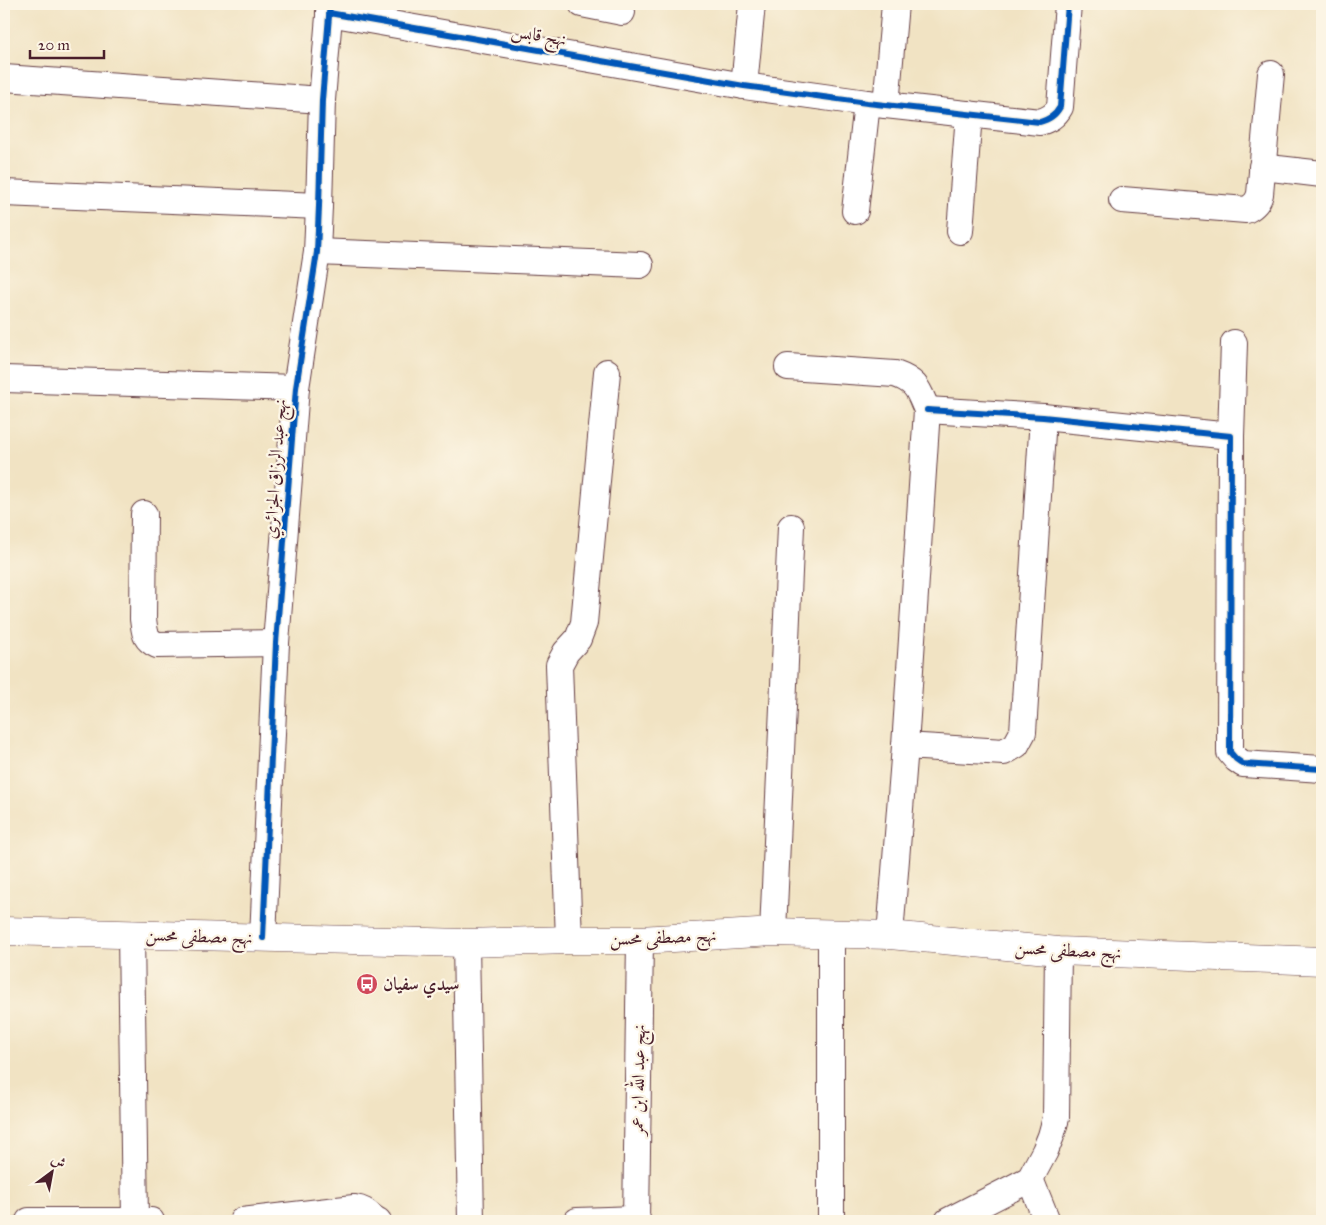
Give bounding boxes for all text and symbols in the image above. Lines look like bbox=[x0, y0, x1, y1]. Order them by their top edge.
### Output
street label: نهج قابس bbox=[509, 19, 568, 56]
scale bar bbox=[30, 28, 104, 60]
text: 20 m bbox=[38, 36, 70, 54]
street label: نهج عبد الرزاق الجزائري bbox=[259, 398, 296, 540]
street label: نهج مصطفى محسن bbox=[145, 923, 253, 954]
street label: نهج مصطفى محسن bbox=[609, 924, 717, 955]
street label: نهج مصطفى محسن bbox=[1014, 936, 1122, 969]
bus stop icon: سيدي سفيان bbox=[355, 972, 379, 996]
place label: سيدي سفيان bbox=[383, 973, 460, 999]
street label: نهج عبد الله ابن عمر bbox=[623, 1024, 655, 1138]
north arrow bbox=[28, 1148, 78, 1198]
text: ش bbox=[48, 1151, 69, 1172]

